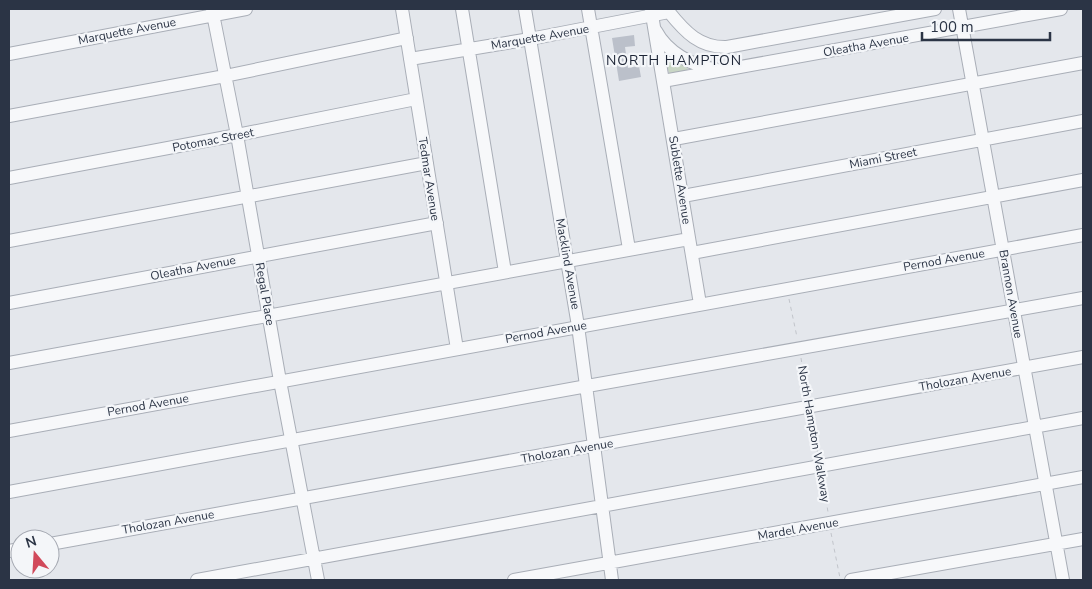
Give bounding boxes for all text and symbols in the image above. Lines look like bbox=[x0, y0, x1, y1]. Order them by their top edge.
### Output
scale bar bbox=[922, 10, 1050, 42]
street label: Marquette Avenue bbox=[77, 14, 177, 48]
text: 100 m bbox=[930, 17, 974, 37]
street label: Marquette Avenue bbox=[490, 20, 590, 54]
street label: Oleatha Avenue bbox=[822, 30, 910, 60]
district label: NORTH HAMPTON bbox=[606, 51, 742, 70]
street label: Potomac Street bbox=[171, 124, 256, 156]
street label: Sublette Avenue bbox=[665, 135, 695, 225]
street label: Tedmar Avenue bbox=[414, 136, 444, 222]
street label: Miami Street bbox=[848, 143, 919, 172]
street label: Macklind Avenue bbox=[552, 217, 584, 311]
street label: Pernod Avenue bbox=[902, 245, 986, 275]
street label: Brannon Avenue bbox=[995, 248, 1027, 340]
street label: Oleatha Avenue bbox=[149, 252, 237, 284]
street label: Regal Place bbox=[252, 261, 278, 327]
street label: Pernod Avenue bbox=[504, 317, 588, 347]
street label: Tholozan Avenue bbox=[918, 363, 1012, 395]
street label: North Hampton Walkway bbox=[794, 364, 834, 504]
street label: Pernod Avenue bbox=[106, 390, 190, 420]
street label: Tholozan Avenue bbox=[520, 435, 614, 467]
street label: Tholozan Avenue bbox=[121, 506, 215, 538]
street label: Mardel Avenue bbox=[756, 514, 840, 544]
north arrow bbox=[10, 529, 60, 579]
text: N bbox=[23, 531, 39, 553]

